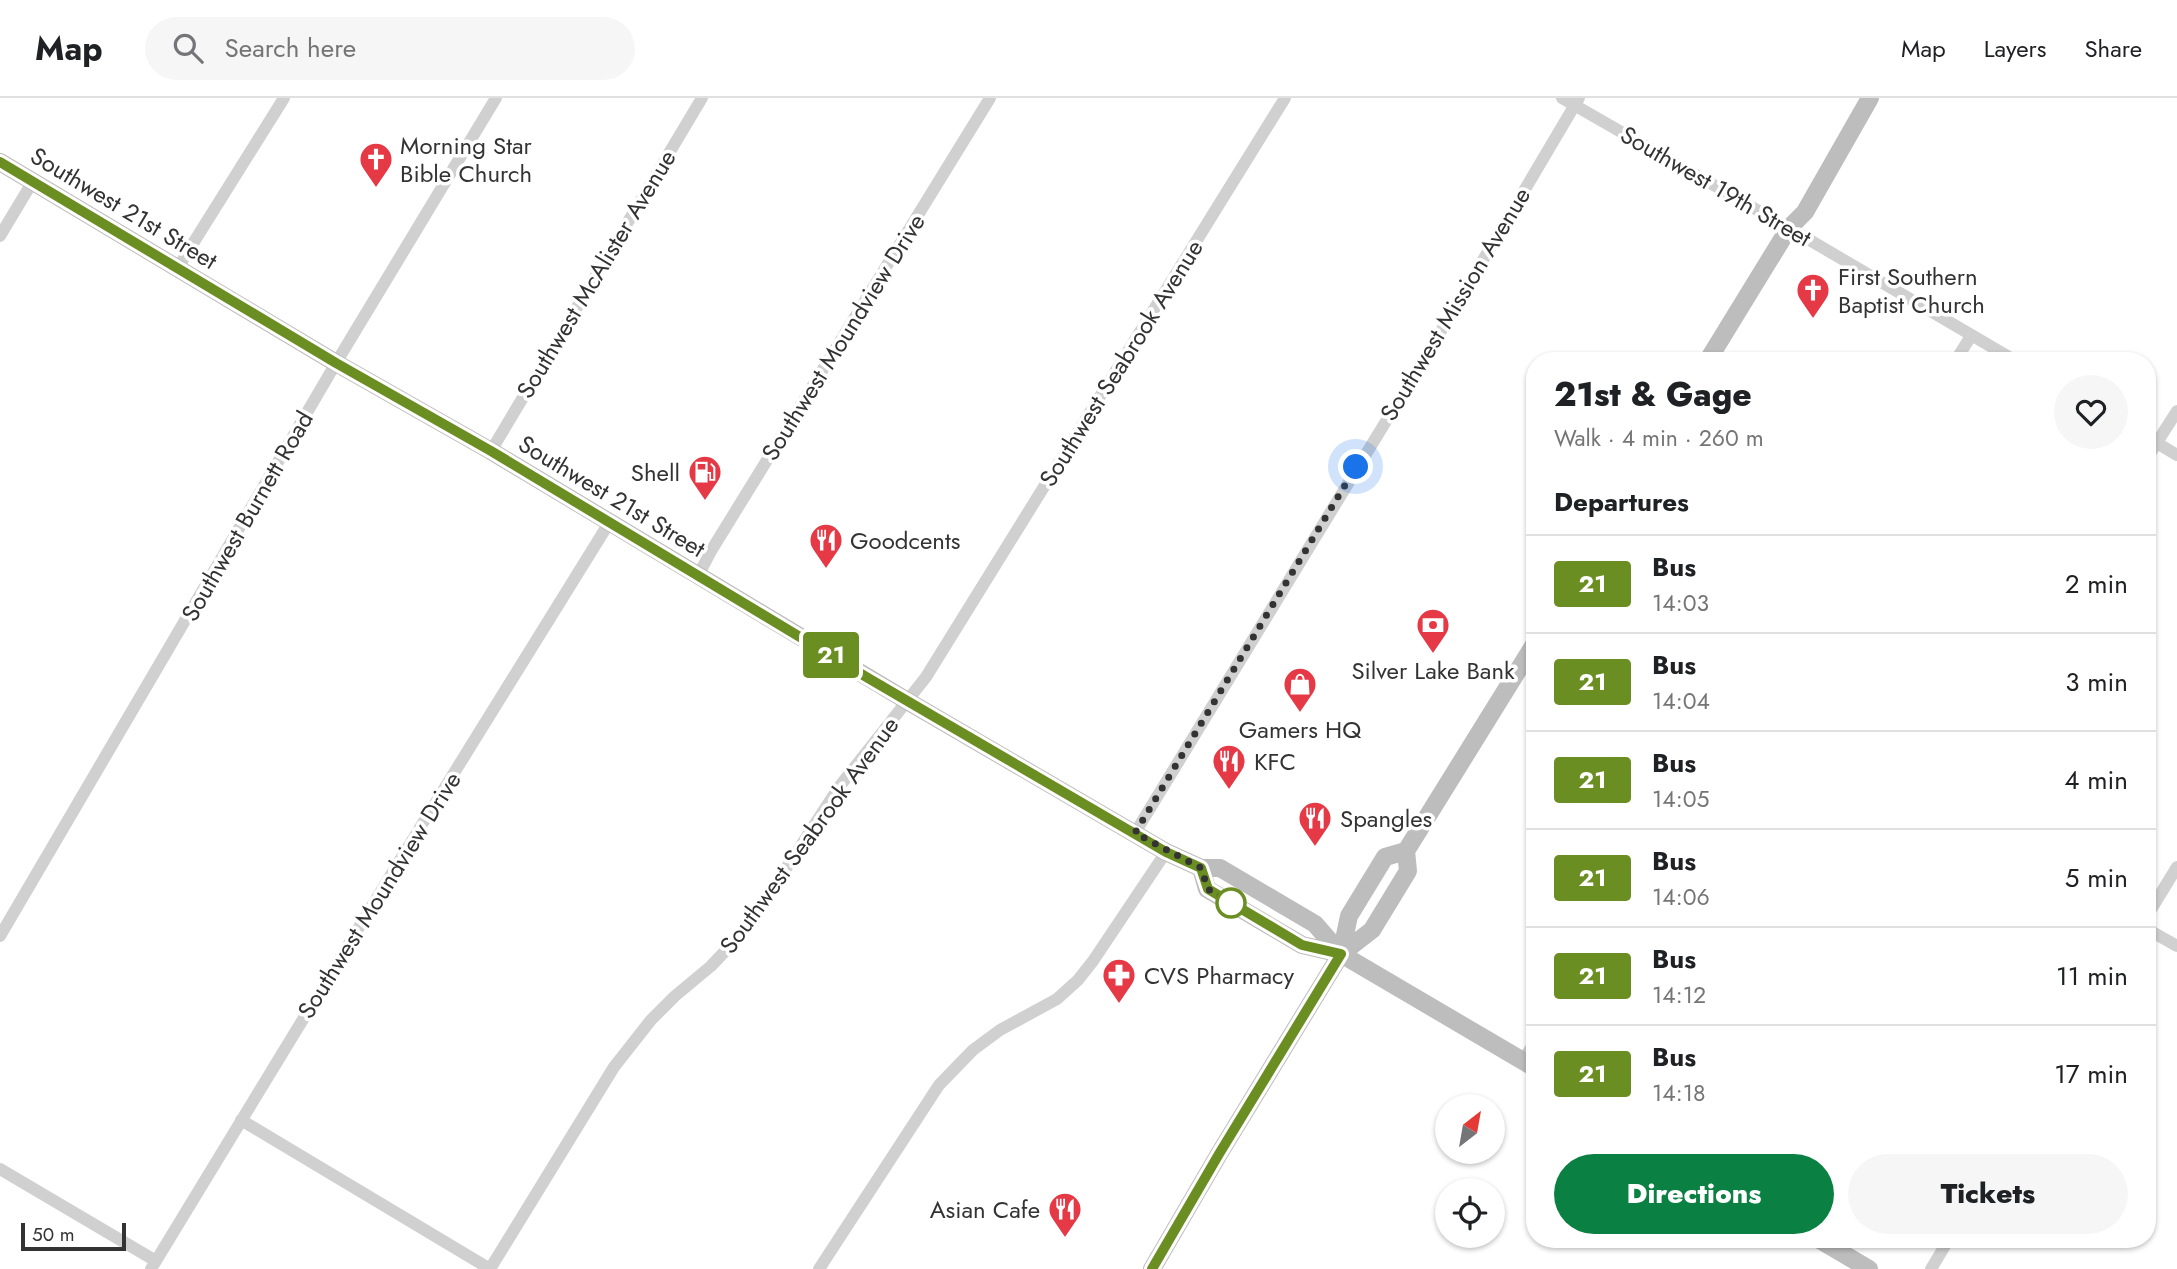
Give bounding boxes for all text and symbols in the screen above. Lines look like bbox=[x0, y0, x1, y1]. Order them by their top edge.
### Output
search box bbox=[145, 17, 635, 80]
text: Map bbox=[35, 25, 103, 72]
icon: search bbox=[169, 29, 207, 67]
text: Search here bbox=[225, 29, 356, 67]
text: Map bbox=[1901, 31, 1946, 66]
text: Layers bbox=[1984, 31, 2046, 66]
text: Share bbox=[2084, 31, 2142, 66]
street label: Southwest 19th Street bbox=[1614, 117, 1818, 255]
place label: Morning Star Bible Church bbox=[400, 128, 533, 191]
street label: Southwest 21st Street bbox=[24, 138, 224, 278]
church icon: Morning Star Bible Church bbox=[357, 140, 395, 189]
street label: Southwest McAlister Avenue bbox=[508, 143, 684, 405]
street label: Southwest Mission Avenue bbox=[1371, 181, 1539, 427]
street label: Southwest Moundview Drive bbox=[753, 207, 933, 467]
street label: Southwest Seabrook Avenue bbox=[1031, 233, 1211, 493]
place label: First Southern Baptist Church bbox=[1838, 259, 1985, 322]
church icon: First Southern Baptist Church bbox=[1794, 271, 1832, 320]
text: 21st & Gage bbox=[1554, 371, 1752, 418]
button: heart bbox=[2054, 375, 2128, 449]
street label: Southwest Burnett Road bbox=[172, 404, 322, 628]
text: Walk · 4 min · 260 m bbox=[1554, 421, 1764, 455]
street label: Southwest 21st Street bbox=[512, 426, 712, 566]
your location bbox=[1338, 449, 1373, 484]
fuel station icon: Shell bbox=[686, 453, 724, 502]
place label: Shell bbox=[631, 455, 680, 490]
text: Departures bbox=[1554, 483, 1689, 521]
restaurant icon: Goodcents bbox=[807, 521, 845, 570]
place label: Goodcents bbox=[850, 523, 960, 558]
text: Bus bbox=[1652, 548, 1696, 586]
text: 2 min bbox=[2065, 565, 2128, 603]
text: 21 bbox=[1579, 566, 1606, 601]
text: 14:03 bbox=[1652, 586, 1709, 620]
bank icon: Silver Lake Bank bbox=[1414, 606, 1452, 655]
line badge: 21 bbox=[800, 632, 862, 678]
text: 21 bbox=[817, 637, 845, 672]
text: Bus bbox=[1652, 646, 1696, 684]
place label: Silver Lake Bank bbox=[1351, 653, 1515, 688]
text: 3 min bbox=[2065, 663, 2128, 701]
text: 21 bbox=[1579, 664, 1606, 699]
shop icon: Gamers HQ bbox=[1281, 665, 1319, 714]
text: 14:04 bbox=[1652, 684, 1710, 718]
street label: Southwest Seabrook Avenue bbox=[711, 709, 907, 961]
place label: Gamers HQ bbox=[1239, 712, 1361, 747]
restaurant icon: KFC bbox=[1210, 742, 1248, 791]
place label: KFC bbox=[1254, 744, 1296, 779]
text: Bus bbox=[1652, 744, 1696, 782]
text: 4 min bbox=[2064, 761, 2128, 799]
text: 21 bbox=[1579, 762, 1606, 797]
street label: Southwest Moundview Drive bbox=[289, 765, 469, 1025]
text: 14:05 bbox=[1652, 782, 1709, 816]
restaurant icon: Spangles bbox=[1296, 799, 1334, 848]
place label: Spangles bbox=[1340, 801, 1432, 836]
text: Bus bbox=[1652, 842, 1696, 880]
text: 5 min bbox=[2065, 859, 2128, 897]
text: 21 bbox=[1579, 860, 1606, 895]
text: 14:06 bbox=[1652, 880, 1710, 914]
unlabelled marker bbox=[1216, 888, 1246, 918]
text: Bus bbox=[1652, 940, 1696, 978]
pharmacy icon: CVS Pharmacy bbox=[1100, 956, 1138, 1005]
text: 11 min bbox=[2056, 957, 2128, 995]
place label: CVS Pharmacy bbox=[1144, 958, 1295, 993]
text: 21 bbox=[1579, 958, 1606, 993]
text: 14:12 bbox=[1652, 978, 1706, 1012]
text: Bus bbox=[1652, 1038, 1696, 1076]
text: 17 min bbox=[2054, 1055, 2128, 1093]
text: 21 bbox=[1579, 1056, 1606, 1091]
text: 14:18 bbox=[1652, 1076, 1706, 1110]
north arrow bbox=[1435, 1094, 1505, 1164]
map controls bbox=[1435, 1094, 1505, 1248]
button: Directions bbox=[1554, 1154, 1834, 1234]
button: Tickets bbox=[1848, 1154, 2128, 1234]
button: locate bbox=[1435, 1178, 1505, 1248]
restaurant icon: Asian Cafe bbox=[1046, 1190, 1084, 1239]
place label: Asian Cafe bbox=[930, 1192, 1040, 1227]
scale bar bbox=[21, 1220, 126, 1252]
text: 50 m bbox=[32, 1221, 75, 1248]

